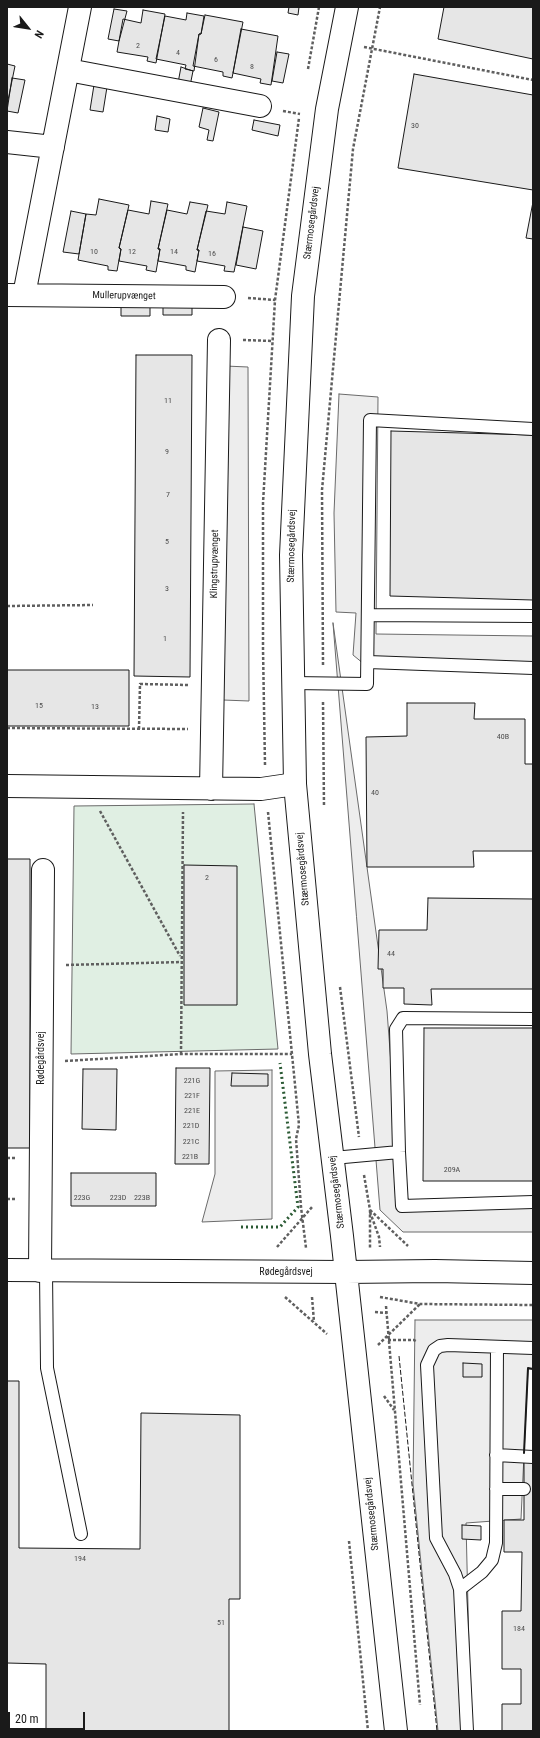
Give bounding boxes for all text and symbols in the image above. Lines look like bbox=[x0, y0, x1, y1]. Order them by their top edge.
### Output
north arrow bbox=[8, 8, 48, 48]
text: N bbox=[32, 28, 46, 40]
house number: 2 bbox=[136, 41, 140, 51]
house number: 4 bbox=[176, 48, 180, 58]
house number: 6 bbox=[214, 55, 218, 65]
house number: 8 bbox=[250, 62, 254, 72]
house number: 30 bbox=[411, 121, 419, 131]
street label: Stærmosegårdsvej bbox=[302, 186, 322, 260]
house number: 10 bbox=[90, 247, 98, 257]
house number: 12 bbox=[128, 247, 136, 257]
house number: 14 bbox=[170, 247, 178, 257]
house number: 16 bbox=[208, 249, 216, 259]
street label: Mullerupvænget bbox=[92, 289, 156, 303]
house number: 11 bbox=[164, 396, 172, 406]
house number: 9 bbox=[165, 447, 169, 457]
house number: 7 bbox=[166, 490, 170, 500]
street label: Stærmosegårdsvej bbox=[285, 509, 299, 583]
street label: Klingstrupvænget bbox=[208, 529, 222, 599]
house number: 5 bbox=[165, 537, 169, 547]
house number: 3 bbox=[165, 584, 169, 594]
house number: 1 bbox=[163, 634, 167, 644]
house number: 15 bbox=[35, 701, 43, 711]
house number: 13 bbox=[91, 702, 99, 712]
house number: 40B bbox=[497, 732, 509, 742]
house number: 40 bbox=[371, 788, 379, 798]
street label: Stærmosegårdsvej bbox=[294, 832, 312, 906]
house number: 2 bbox=[205, 873, 209, 883]
house number: 44 bbox=[387, 949, 395, 959]
street label: Rødegårdsvej bbox=[35, 1031, 47, 1085]
house number: 221G bbox=[184, 1076, 200, 1086]
house number: 221F bbox=[184, 1091, 200, 1101]
house number: 221E bbox=[184, 1106, 200, 1116]
house number: 221D bbox=[183, 1121, 199, 1131]
house number: 221C bbox=[183, 1137, 199, 1147]
house number: 221B bbox=[182, 1152, 198, 1162]
street label: Stærmosegårdsvej bbox=[327, 1155, 347, 1229]
house number: 209A bbox=[444, 1165, 460, 1175]
house number: 223G bbox=[74, 1193, 90, 1203]
house number: 223D bbox=[110, 1193, 126, 1203]
house number: 223B bbox=[134, 1193, 150, 1203]
street label: Rødegårdsvej bbox=[259, 1266, 313, 1278]
street label: Stærmosegårdsvej bbox=[362, 1477, 382, 1551]
house number: 194 bbox=[74, 1554, 86, 1564]
house number: 51 bbox=[217, 1618, 225, 1628]
house number: 184 bbox=[513, 1624, 525, 1634]
scale bar bbox=[10, 1704, 87, 1730]
text: 20 m bbox=[15, 1712, 39, 1726]

